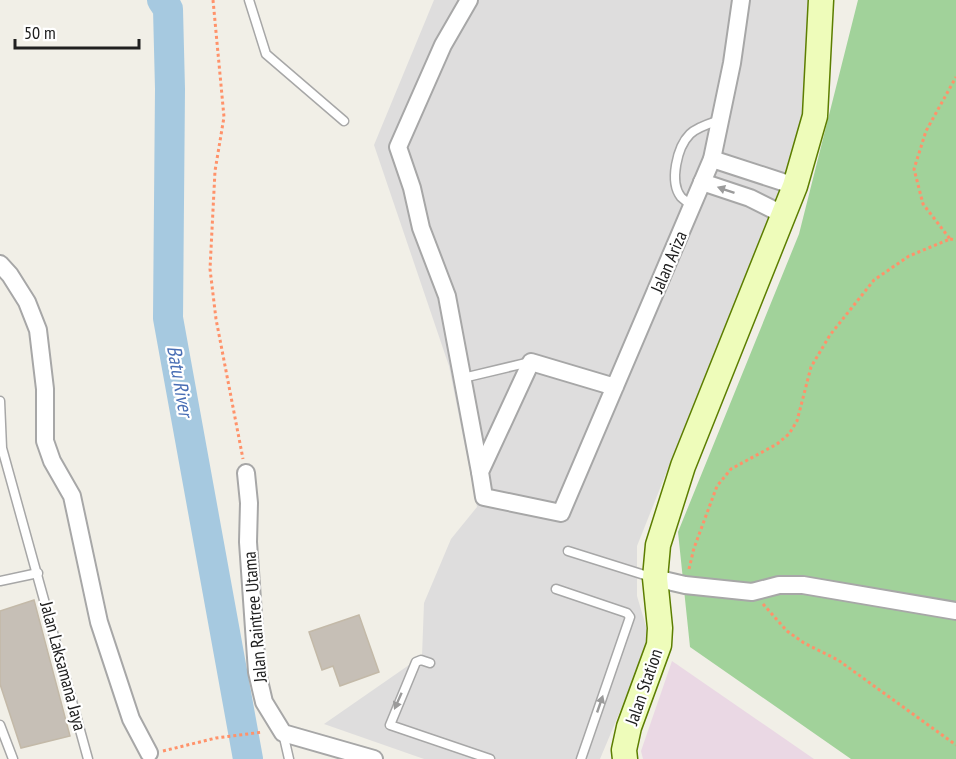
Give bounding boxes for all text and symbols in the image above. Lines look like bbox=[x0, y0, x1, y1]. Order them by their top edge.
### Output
scale bar bbox=[15, 12, 140, 50]
text: 50 m bbox=[24, 21, 56, 44]
one-way arrow bbox=[717, 185, 735, 195]
street label: Jalan Ariza bbox=[645, 227, 692, 297]
water label: Batu River bbox=[161, 344, 199, 421]
street label: Jalan Raintree Utama bbox=[237, 551, 272, 684]
street label: Jalan Laksamana Jaya bbox=[35, 598, 92, 733]
street label: Jalan Station bbox=[619, 646, 667, 729]
one-way arrow bbox=[394, 693, 403, 710]
one-way arrow bbox=[595, 695, 605, 713]

